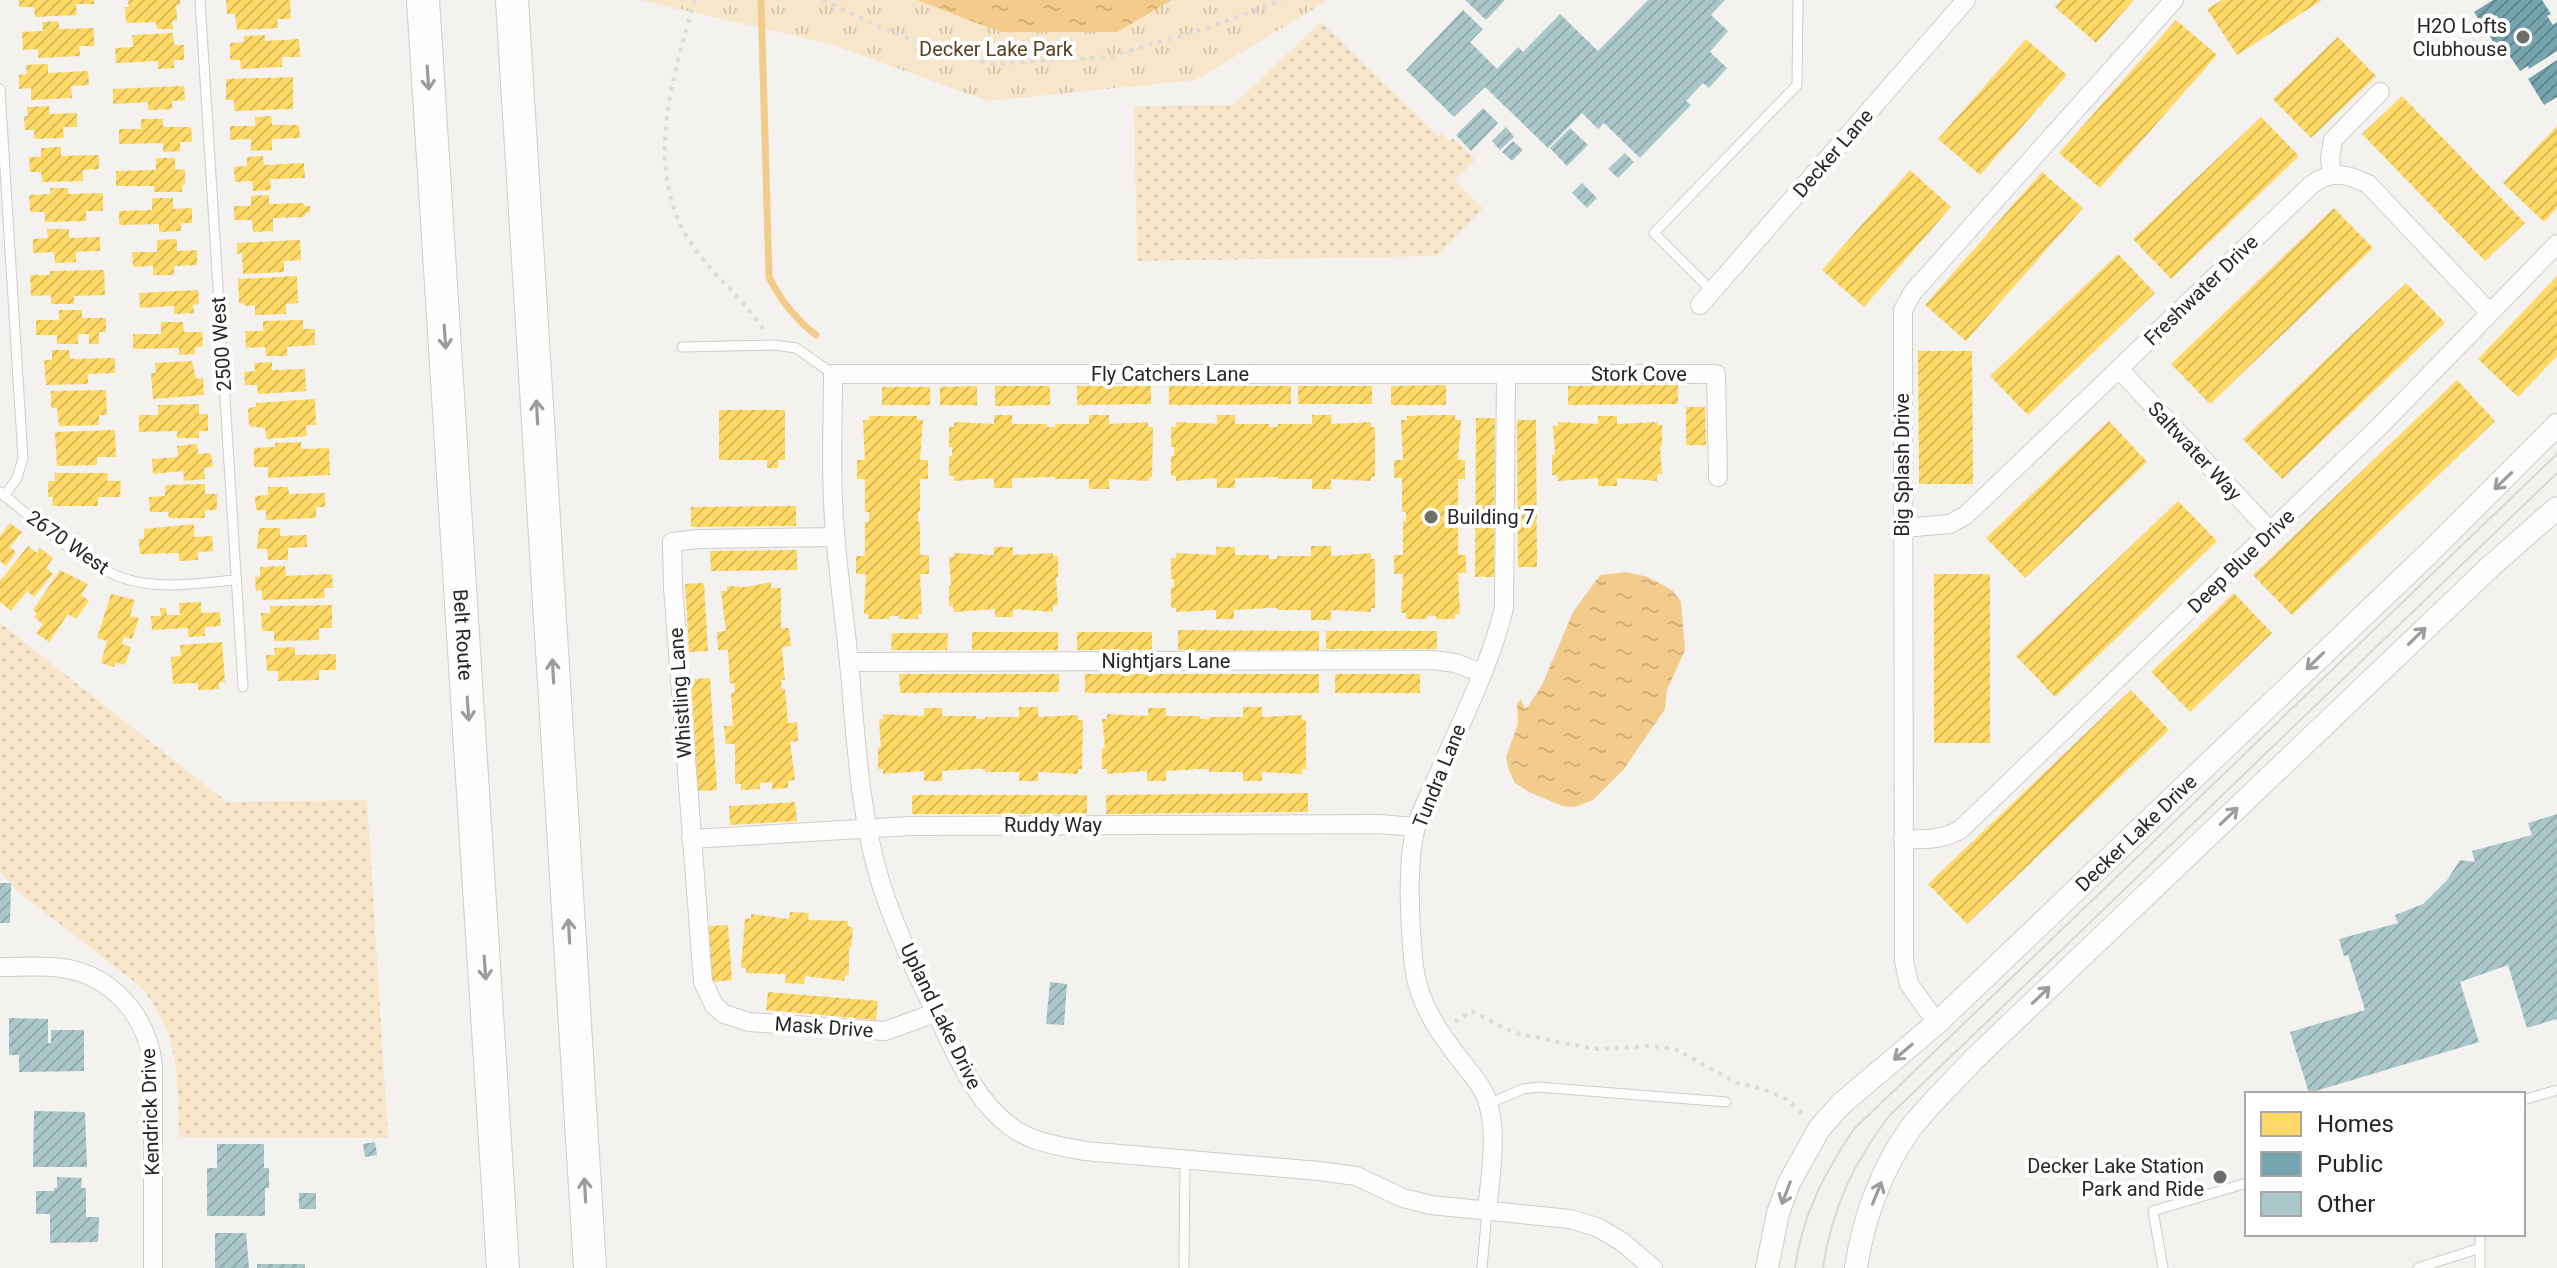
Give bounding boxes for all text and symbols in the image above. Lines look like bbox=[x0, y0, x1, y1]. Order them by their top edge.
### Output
place label: H2O Lofts Clubhouse bbox=[2412, 14, 2507, 61]
marker: H2O Lofts Clubhouse bbox=[2514, 28, 2532, 46]
park label: Decker Lake Park bbox=[919, 37, 1074, 61]
one-way arrow bbox=[421, 64, 436, 91]
street label: Decker Lane bbox=[1788, 104, 1878, 202]
street label: Freshwater Drive bbox=[2139, 230, 2263, 350]
street label: 2500 West bbox=[206, 296, 236, 392]
one-way arrow bbox=[438, 323, 453, 350]
street label: Fly Catchers Lane bbox=[1091, 362, 1249, 386]
street label: Stork Cove bbox=[1591, 362, 1687, 386]
street label: Big Splash Drive bbox=[1890, 393, 1914, 537]
street label: Saltwater Way bbox=[2143, 397, 2247, 506]
one-way arrow bbox=[530, 399, 545, 426]
one-way arrow bbox=[2494, 471, 2513, 490]
street label: Deep Blue Drive bbox=[2183, 504, 2299, 618]
street label: 2670 West bbox=[22, 505, 114, 579]
place label: Building 7 bbox=[1447, 505, 1535, 529]
marker: Building 7 bbox=[1422, 508, 1440, 526]
street label: Belt Route bbox=[448, 588, 478, 681]
street label: Whistling Lane bbox=[663, 627, 697, 759]
one-way arrow bbox=[2407, 627, 2426, 646]
street label: Nightjars Lane bbox=[1102, 649, 1230, 673]
one-way arrow bbox=[2306, 652, 2326, 670]
one-way arrow bbox=[545, 658, 560, 685]
one-way arrow bbox=[461, 695, 476, 722]
street label: Tundra Lane bbox=[1407, 721, 1471, 831]
street label: Decker Lake Drive bbox=[2070, 769, 2202, 896]
one-way arrow bbox=[2219, 807, 2239, 825]
street label: Ruddy Way bbox=[1004, 813, 1103, 837]
one-way arrow bbox=[561, 918, 576, 945]
street label: Upland Lake Drive bbox=[895, 939, 987, 1093]
one-way arrow bbox=[477, 954, 492, 981]
one-way arrow bbox=[2031, 987, 2051, 1005]
street label: Mask Drive bbox=[774, 1012, 874, 1042]
one-way arrow bbox=[1893, 1043, 1914, 1061]
street label: Kendrick Drive bbox=[136, 1048, 164, 1176]
legend bbox=[2245, 1092, 2525, 1236]
text: Homes bbox=[2317, 1110, 2394, 1138]
text: Public bbox=[2317, 1150, 2383, 1178]
place label: Decker Lake Station Park and Ride bbox=[2027, 1154, 2204, 1201]
marker: Decker Lake Station Park and Ride bbox=[2211, 1168, 2229, 1186]
one-way arrow bbox=[577, 1177, 592, 1204]
one-way arrow bbox=[1777, 1180, 1792, 1205]
one-way arrow bbox=[1871, 1181, 1885, 1206]
text: Other bbox=[2317, 1190, 2375, 1218]

